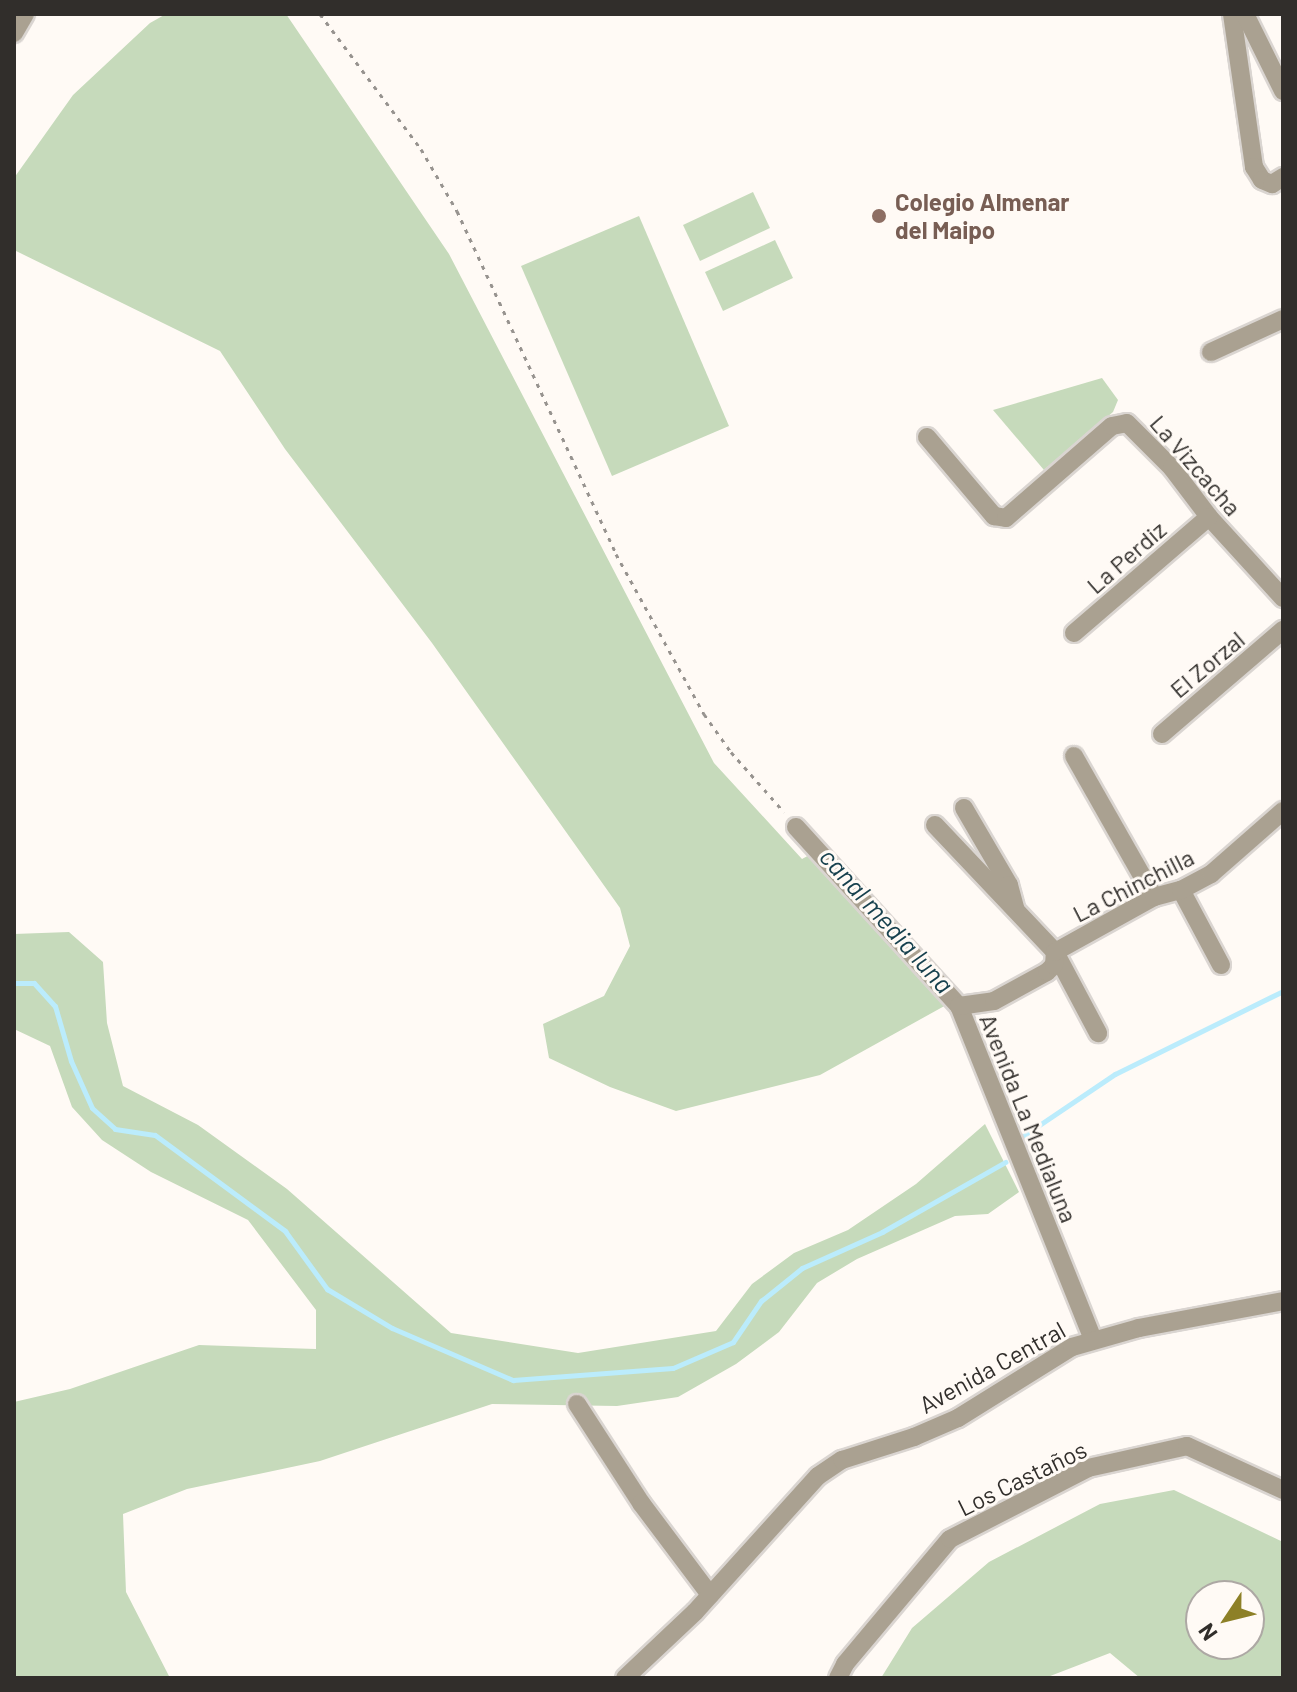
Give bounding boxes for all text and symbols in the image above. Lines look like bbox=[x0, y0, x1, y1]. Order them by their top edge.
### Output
place label: Colegio Almenar del Maipo bbox=[895, 188, 1070, 244]
marker: Colegio Almenar del Maipo bbox=[870, 207, 888, 225]
street label: La Vizcacha bbox=[1144, 409, 1248, 521]
street label: La Perdiz bbox=[1080, 515, 1172, 599]
street label: El Zorzal bbox=[1164, 625, 1250, 703]
water label: canal media luna bbox=[814, 841, 960, 999]
street label: La Chinchilla bbox=[1068, 842, 1198, 928]
street label: Avenida La Medialuna bbox=[974, 1009, 1084, 1227]
street label: Avenida Central bbox=[914, 1315, 1070, 1419]
street label: Los Castaños bbox=[953, 1434, 1091, 1522]
north arrow bbox=[1185, 1580, 1265, 1660]
text: N bbox=[1192, 1619, 1222, 1646]

